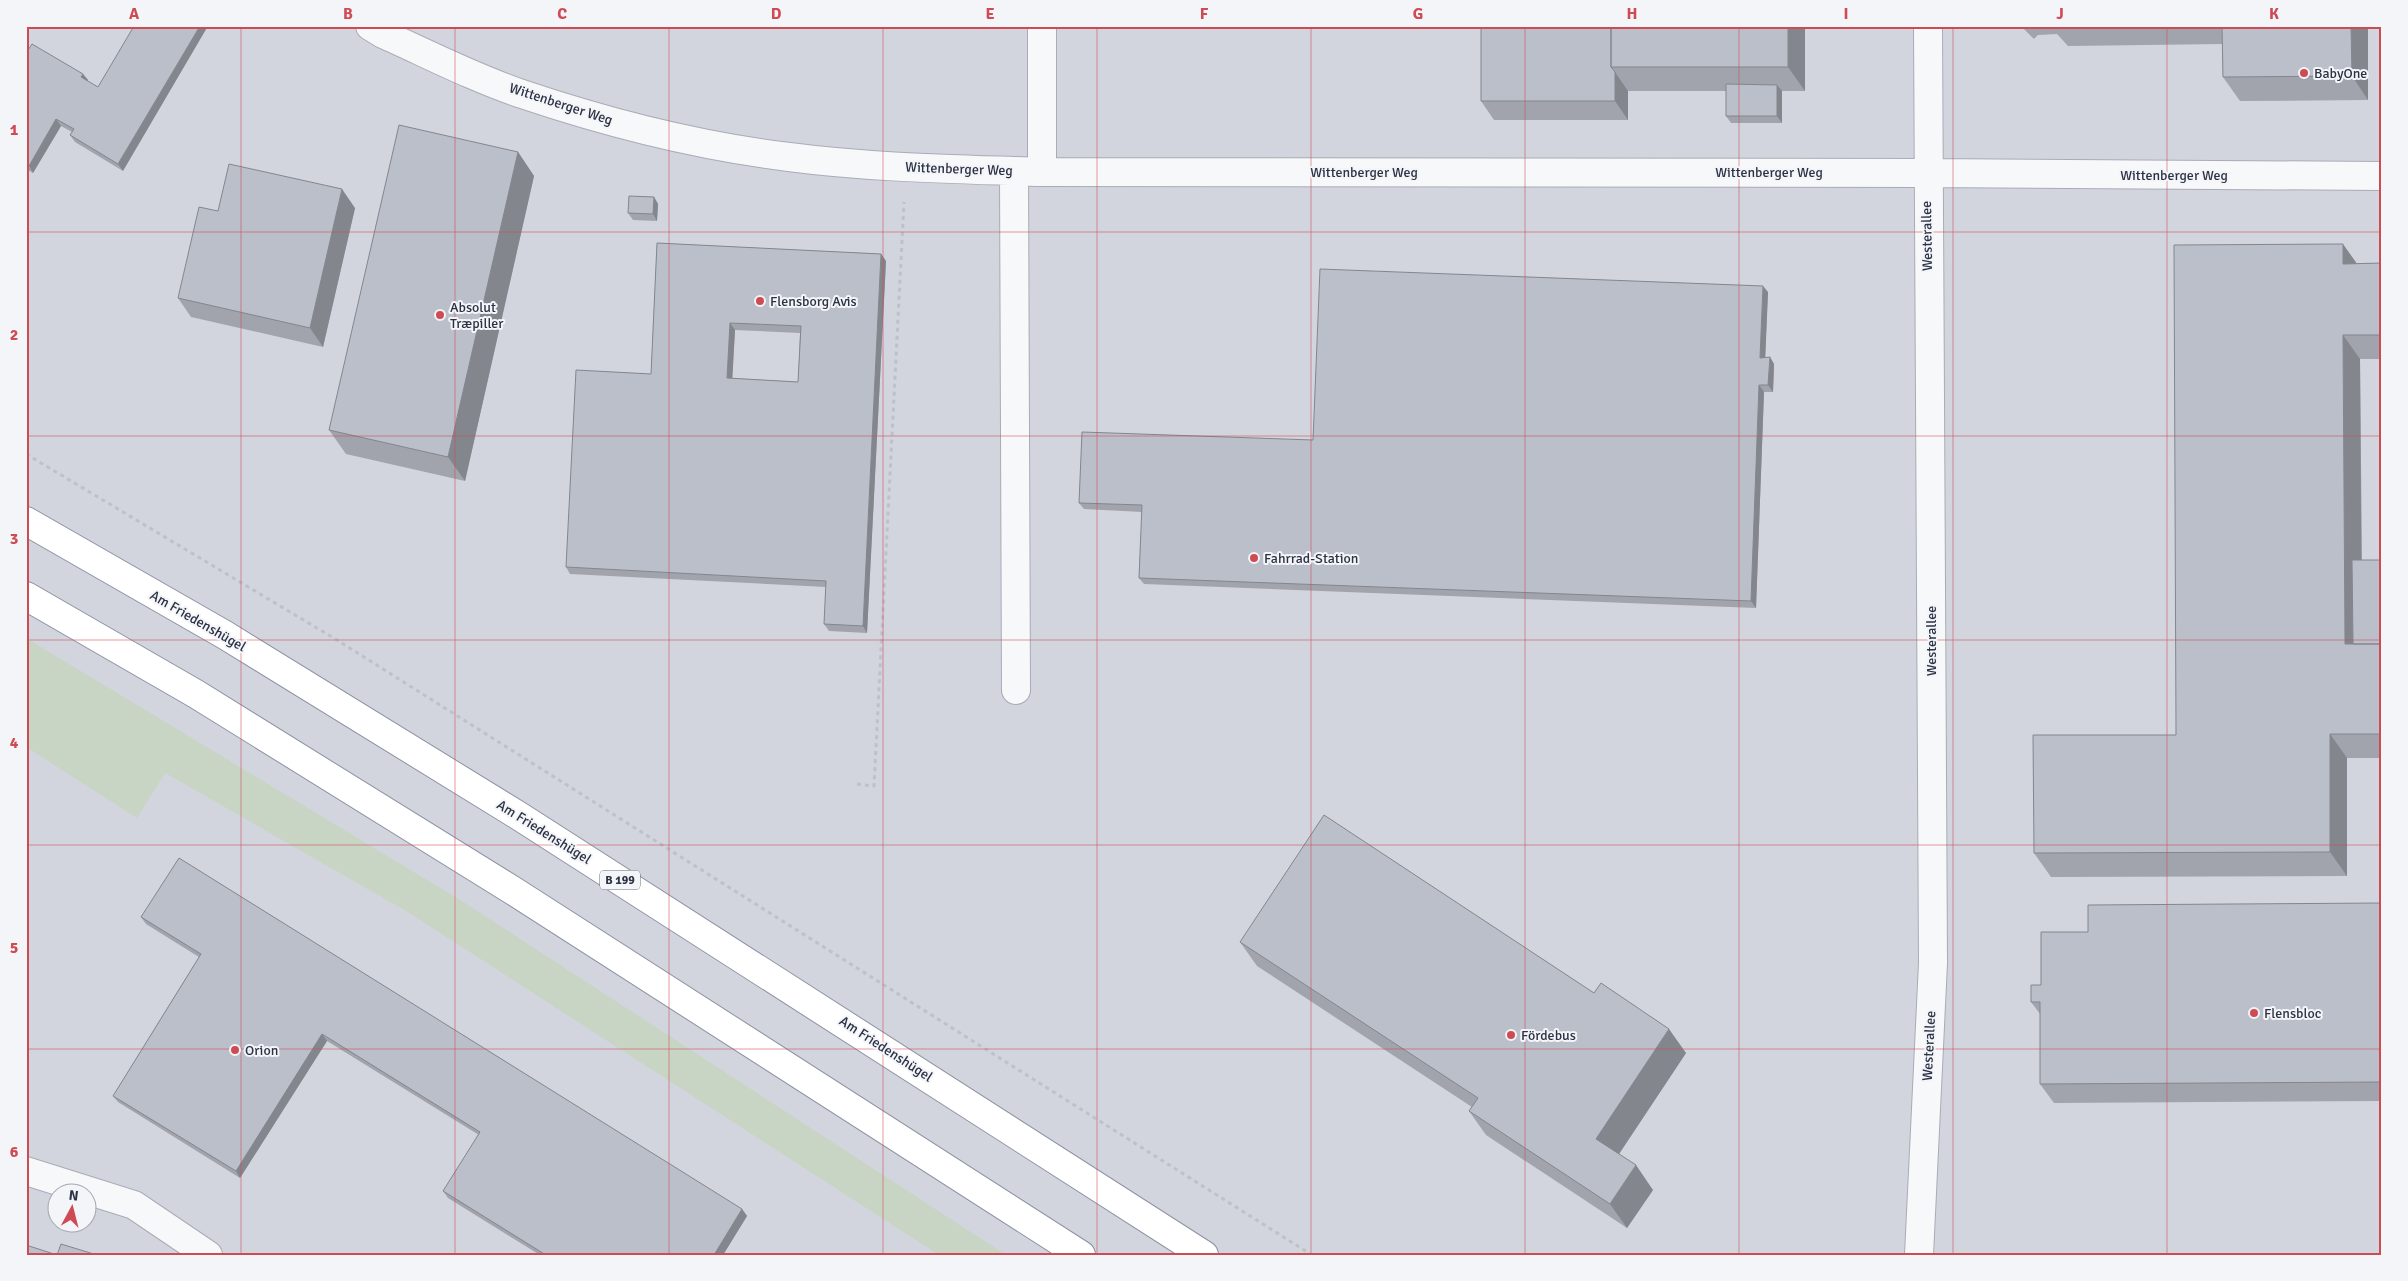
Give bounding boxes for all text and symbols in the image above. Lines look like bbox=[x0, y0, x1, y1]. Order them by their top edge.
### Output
text: A bbox=[129, 4, 140, 24]
text: B bbox=[343, 4, 353, 24]
text: C bbox=[557, 4, 567, 24]
text: D bbox=[771, 4, 782, 24]
text: E bbox=[985, 4, 995, 24]
text: F bbox=[1200, 4, 1209, 24]
text: G bbox=[1413, 4, 1423, 24]
text: H bbox=[1627, 4, 1637, 24]
text: I bbox=[1843, 4, 1849, 24]
text: J bbox=[2056, 4, 2064, 24]
text: K bbox=[2269, 4, 2279, 24]
place label: BabyOne bbox=[2314, 65, 2367, 82]
marker: BabyOne bbox=[2298, 67, 2310, 79]
street label: Wittenberger Weg bbox=[507, 79, 615, 129]
text: 1 bbox=[10, 120, 19, 140]
street label: Wittenberger Weg bbox=[905, 159, 1013, 179]
street label: Wittenberger Weg bbox=[1310, 164, 1418, 181]
street label: Wittenberger Weg bbox=[1715, 164, 1823, 181]
street label: Wittenberger Weg bbox=[2120, 167, 2228, 184]
street label: Westerallee bbox=[1918, 201, 1936, 271]
place label: Flensborg Avis bbox=[770, 293, 857, 310]
marker: Flensborg Avis bbox=[754, 295, 766, 307]
place label: Absolut Træpiller bbox=[450, 299, 504, 332]
marker: Absolut Træpiller bbox=[434, 309, 446, 321]
text: 2 bbox=[10, 325, 18, 345]
text: 3 bbox=[10, 529, 18, 549]
place label: Fahrrad-Station bbox=[1264, 550, 1358, 567]
marker: Fahrrad-Station bbox=[1248, 552, 1260, 564]
street label: Am Friedenshügel bbox=[147, 587, 249, 655]
street label: Westerallee bbox=[1923, 606, 1940, 676]
text: 4 bbox=[10, 733, 19, 753]
street label: Am Friedenshügel bbox=[494, 796, 594, 868]
road number: B 199 bbox=[600, 870, 640, 890]
text: 5 bbox=[10, 938, 18, 958]
place label: Flensbloc bbox=[2264, 1005, 2322, 1022]
marker: Flensbloc bbox=[2248, 1007, 2260, 1019]
street label: Westerallee bbox=[1919, 1010, 1939, 1082]
street label: Am Friedenshügel bbox=[836, 1012, 936, 1086]
place label: Fördebus bbox=[1521, 1027, 1576, 1044]
marker: Fördebus bbox=[1505, 1029, 1517, 1041]
place label: Orion bbox=[245, 1042, 278, 1059]
marker: Orion bbox=[229, 1044, 241, 1056]
text: 6 bbox=[10, 1142, 19, 1162]
north arrow bbox=[48, 1184, 98, 1234]
text: N bbox=[68, 1187, 79, 1205]

